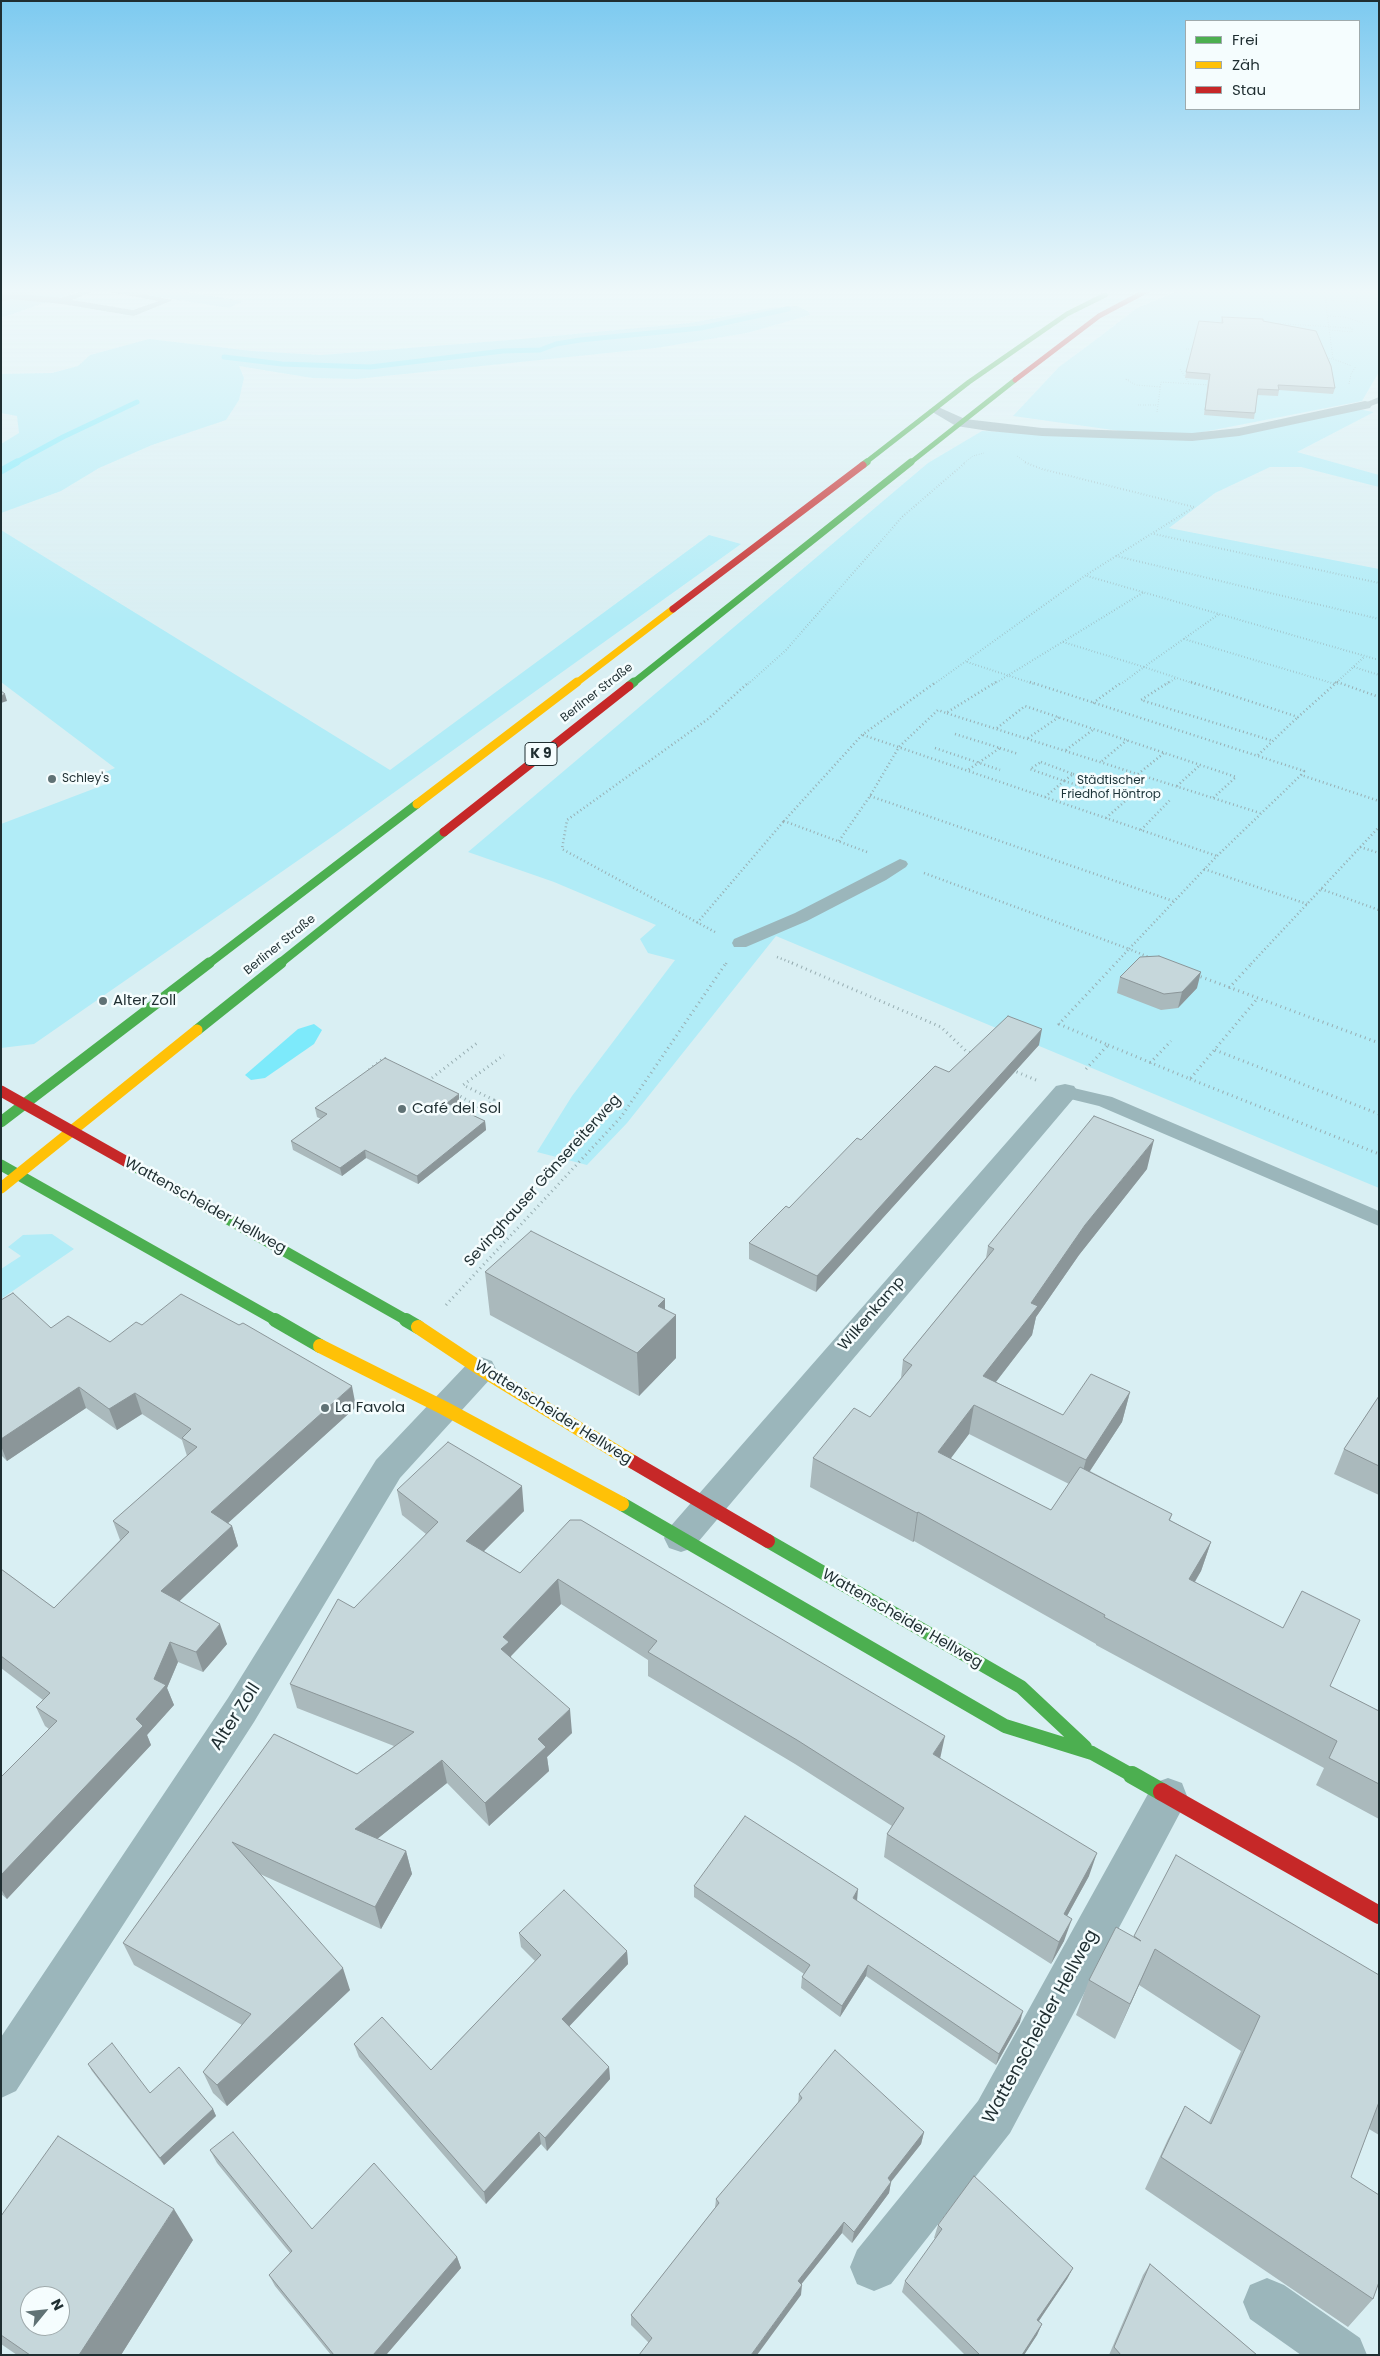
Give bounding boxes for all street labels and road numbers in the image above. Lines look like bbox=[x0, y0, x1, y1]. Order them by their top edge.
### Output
street label: Berliner Straße bbox=[558, 660, 636, 726]
road number: K 9 bbox=[525, 742, 557, 766]
street label: Berliner Straße bbox=[241, 912, 319, 978]
street label: Sevinghauser Gänsereiterweg bbox=[461, 1091, 625, 1271]
street label: Wattenscheider Hellweg bbox=[121, 1154, 289, 1258]
street label: Wilkenkamp bbox=[835, 1273, 909, 1355]
street label: Wattenscheider Hellweg bbox=[471, 1357, 635, 1469]
street label: Wattenscheider Hellweg bbox=[819, 1566, 985, 1672]
street label: Alter Zoll bbox=[206, 1679, 266, 1755]
street label: Wattenscheider Hellweg bbox=[979, 1926, 1103, 2128]

